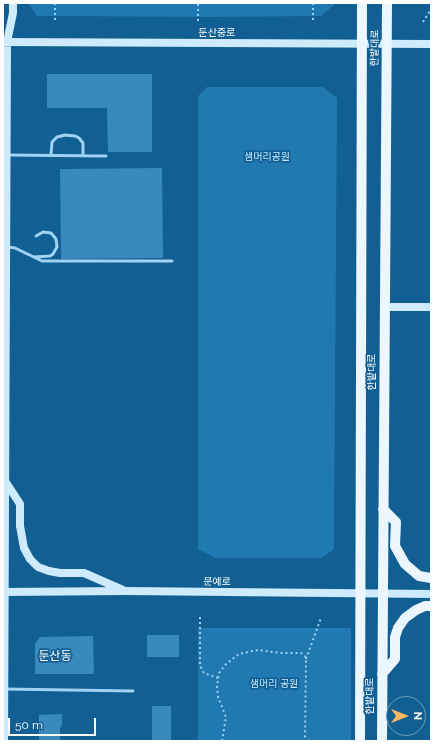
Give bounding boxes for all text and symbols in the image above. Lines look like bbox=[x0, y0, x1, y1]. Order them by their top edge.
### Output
street label: 둔산중로 bbox=[199, 27, 235, 39]
street label: 한밭대로 bbox=[369, 29, 381, 67]
park label: 샘머리공원 bbox=[244, 151, 290, 163]
street label: 한밭대로 bbox=[366, 354, 378, 390]
street label: 문예로 bbox=[203, 576, 231, 588]
district label: 둔산동 bbox=[38, 649, 72, 663]
park label: 샘머리 공원 bbox=[250, 678, 298, 690]
street label: 한밭대로 bbox=[364, 678, 376, 714]
north arrow bbox=[386, 696, 426, 736]
scale bar bbox=[10, 710, 98, 736]
text: N bbox=[411, 712, 424, 720]
text: 50 m bbox=[15, 718, 43, 732]

